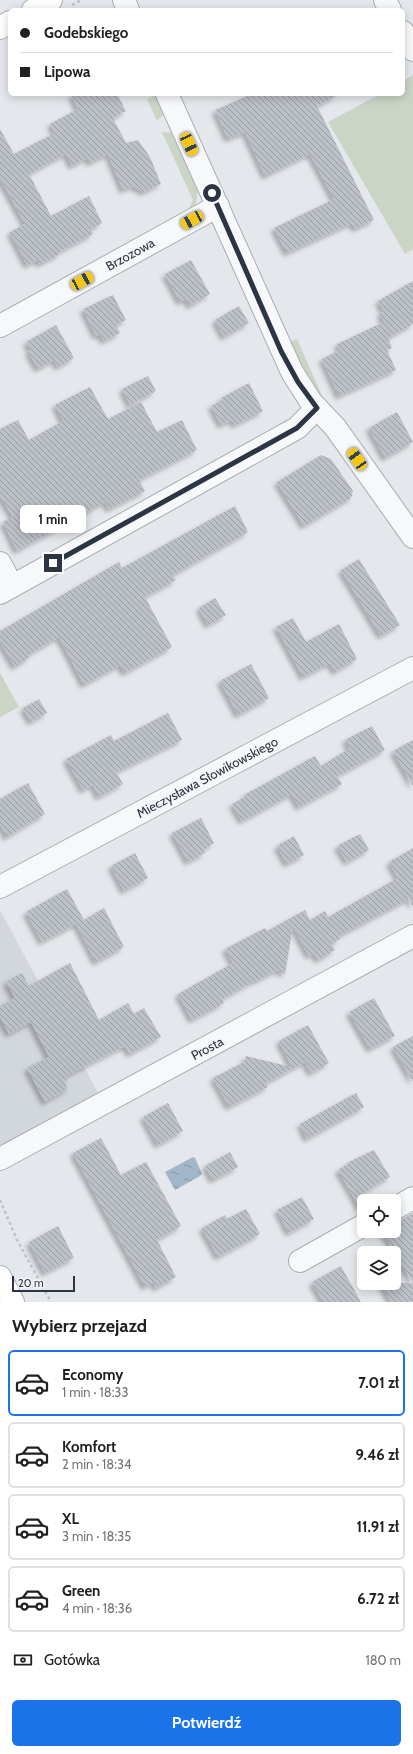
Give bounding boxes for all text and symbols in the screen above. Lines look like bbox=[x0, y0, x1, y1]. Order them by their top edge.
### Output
text: Godebskiego bbox=[44, 24, 128, 42]
text: Lipowa bbox=[44, 63, 90, 81]
car bbox=[178, 131, 200, 157]
route start bbox=[203, 184, 221, 202]
car bbox=[179, 209, 205, 231]
street label: Brzozowa bbox=[103, 234, 158, 274]
car bbox=[69, 270, 95, 292]
car bbox=[345, 446, 369, 472]
callout: 1 min bbox=[20, 505, 86, 533]
text: 1 min bbox=[38, 511, 68, 527]
route end bbox=[44, 554, 62, 572]
street label: Mieczysława Słowikowskiego bbox=[134, 733, 280, 821]
street label: Prosta bbox=[188, 1033, 227, 1063]
map controls bbox=[357, 1194, 401, 1290]
button: locate bbox=[357, 1194, 401, 1238]
button: layers bbox=[357, 1246, 401, 1290]
scale bar bbox=[12, 1274, 75, 1293]
text: 20 m bbox=[18, 1276, 44, 1290]
text: Wybierz przejazd bbox=[12, 1315, 147, 1337]
icon: car bbox=[14, 1365, 50, 1401]
text: Economy bbox=[62, 1366, 123, 1384]
text: 7.01 zł bbox=[358, 1374, 399, 1392]
text: 1 min · 18:33 bbox=[62, 1384, 128, 1400]
icon: car bbox=[14, 1437, 50, 1473]
text: Komfort bbox=[62, 1438, 116, 1456]
text: 9.46 zł bbox=[355, 1446, 399, 1464]
text: 2 min · 18:34 bbox=[62, 1456, 131, 1472]
icon: car bbox=[14, 1509, 50, 1545]
text: XL bbox=[62, 1510, 79, 1528]
text: 11.91 zł bbox=[357, 1518, 399, 1536]
text: 3 min · 18:35 bbox=[62, 1528, 131, 1544]
icon: car bbox=[14, 1581, 50, 1617]
text: Green bbox=[62, 1582, 100, 1600]
text: 6.72 zł bbox=[357, 1590, 399, 1608]
text: 4 min · 18:36 bbox=[62, 1600, 132, 1616]
icon: cash bbox=[12, 1649, 34, 1671]
text: Gotówka bbox=[44, 1651, 100, 1669]
text: 180 m bbox=[365, 1652, 401, 1668]
button: Potwierdź bbox=[12, 1700, 401, 1746]

